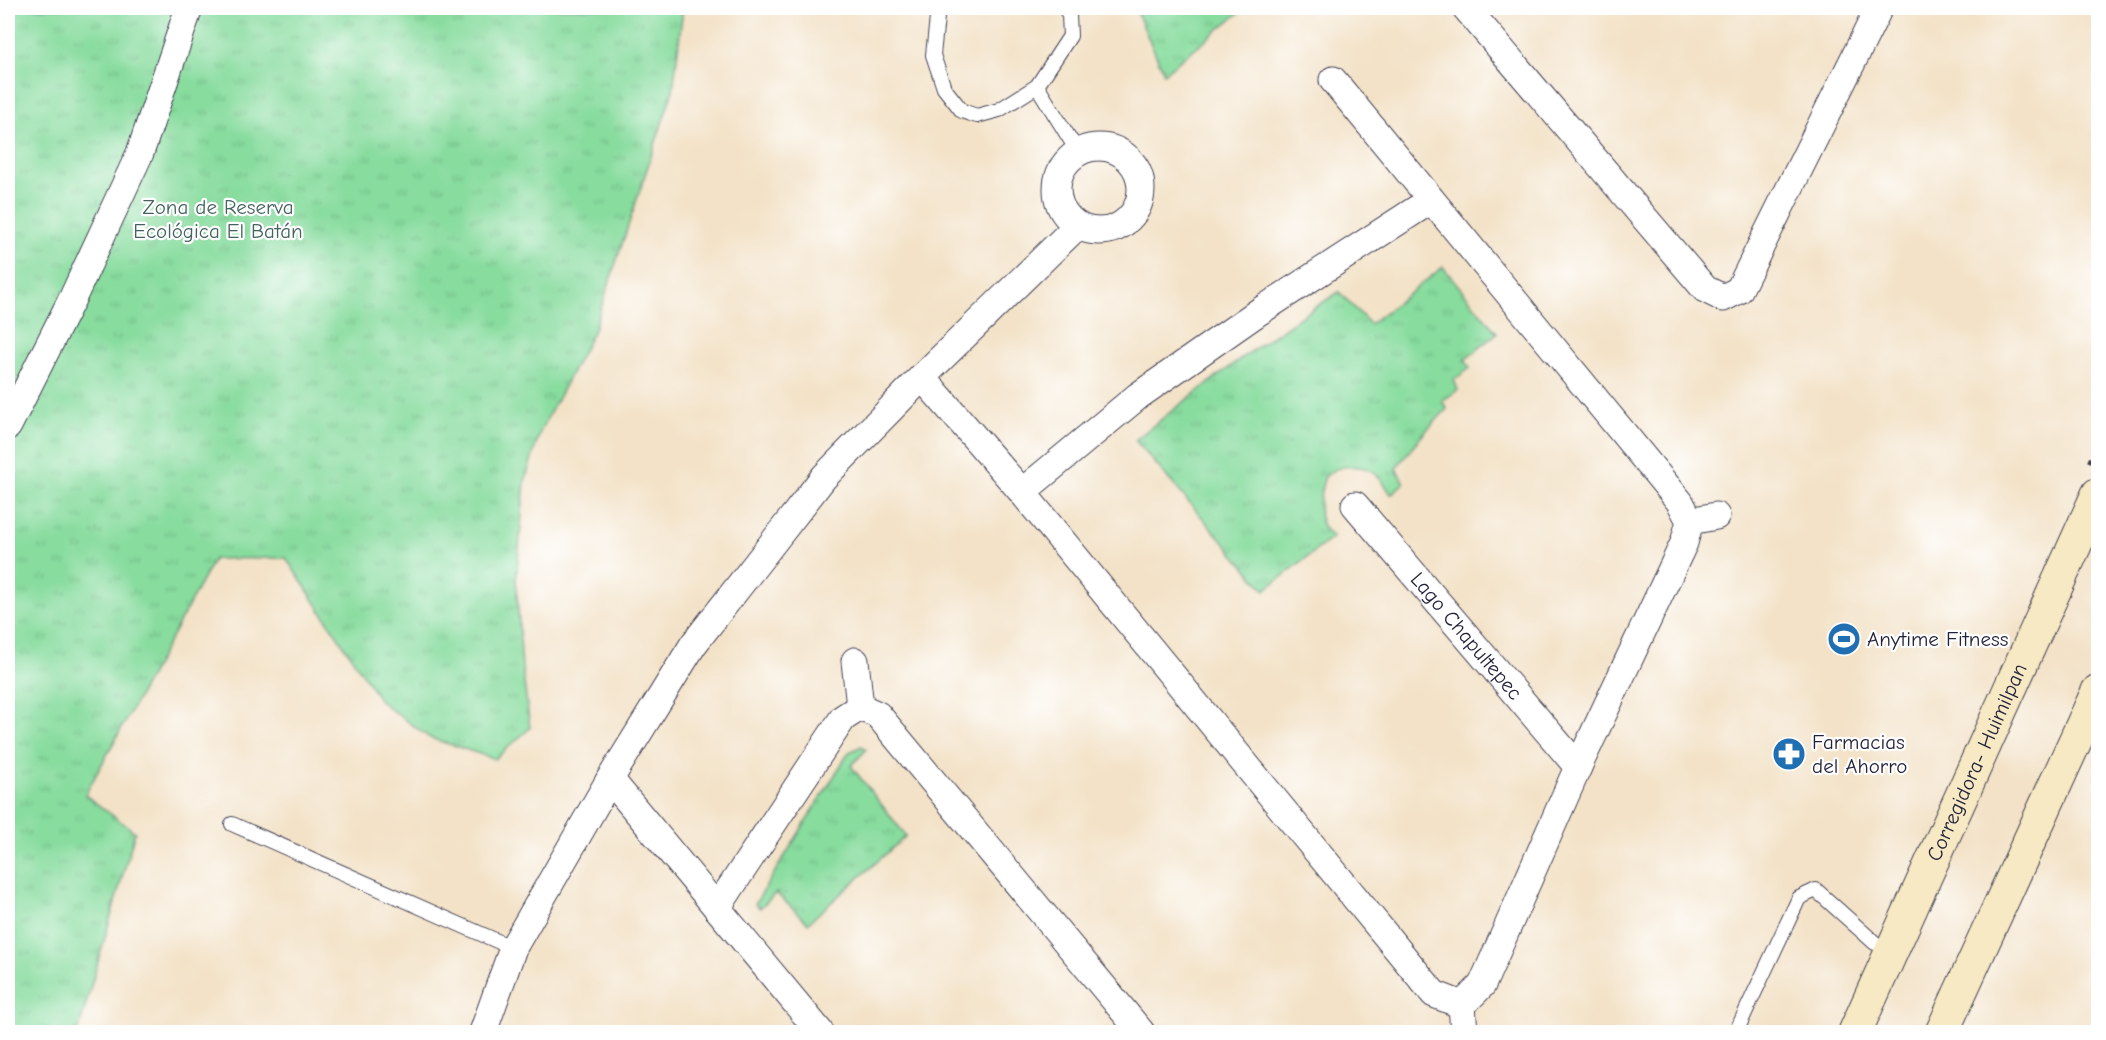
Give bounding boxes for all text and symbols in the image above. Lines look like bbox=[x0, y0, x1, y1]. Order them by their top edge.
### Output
park label: Zona de Reserva Ecológica El Batán bbox=[133, 195, 303, 243]
street label: Lago Chapultepec bbox=[1406, 567, 1527, 704]
sports icon: Anytime Fitness bbox=[1826, 621, 1862, 657]
place label: Anytime Fitness bbox=[1867, 627, 2008, 651]
street label: Corregidora- Huimilpan bbox=[1922, 660, 2032, 865]
place label: Farmacias del Ahorro bbox=[1812, 730, 1907, 778]
pharmacy icon: Farmacias del Ahorro bbox=[1771, 736, 1807, 772]

